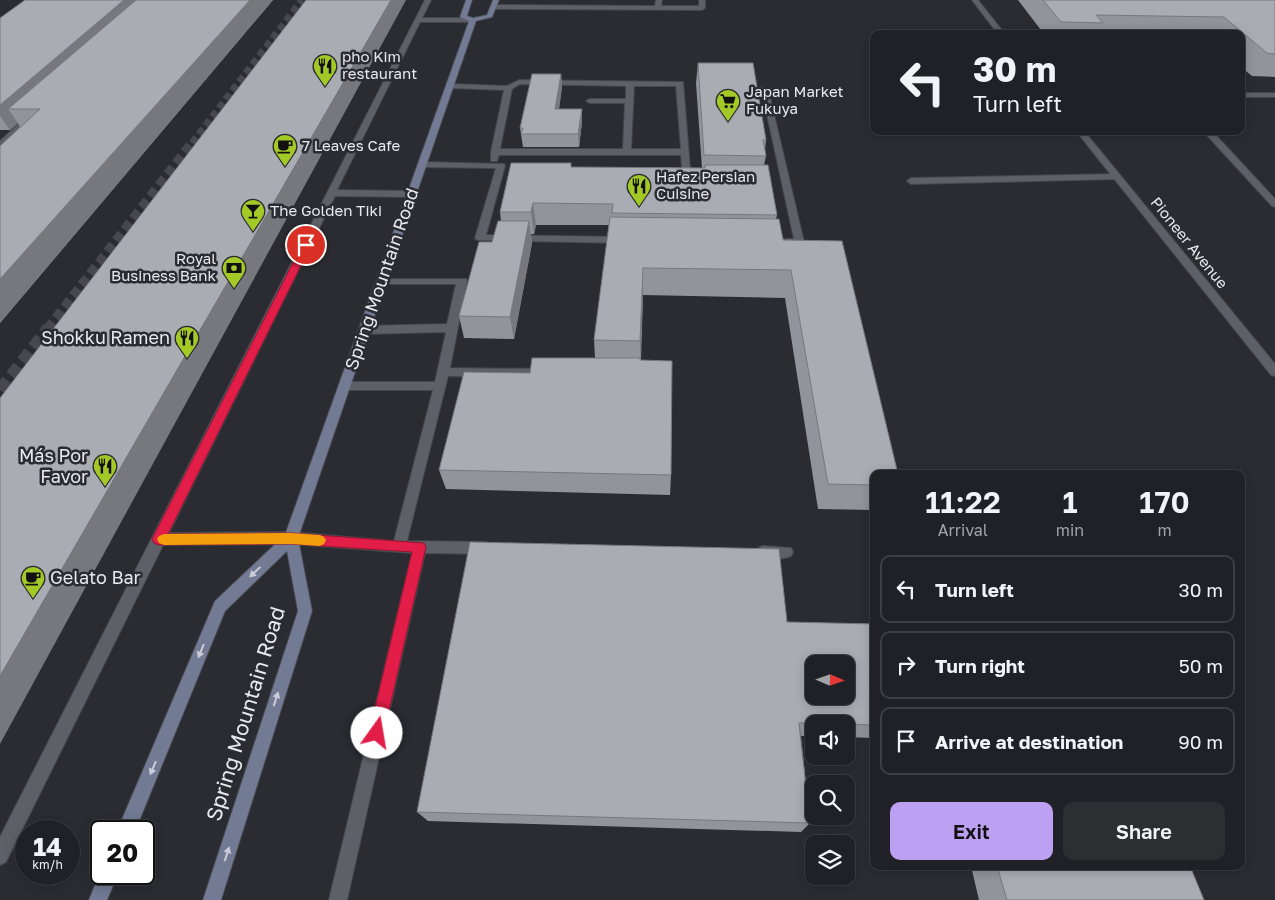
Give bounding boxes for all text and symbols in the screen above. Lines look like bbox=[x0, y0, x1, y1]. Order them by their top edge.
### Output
place label: pho Kim restaurant bbox=[342, 47, 417, 82]
text: 30 m bbox=[973, 48, 1056, 90]
icon: left bbox=[890, 50, 955, 115]
restaurant icon: pho Kim restaurant bbox=[312, 53, 338, 87]
place label: Japan Market Fukuya bbox=[746, 82, 844, 117]
supermarket icon: Japan Market Fukuya bbox=[715, 88, 741, 122]
text: Turn left bbox=[973, 90, 1062, 117]
cafe icon: 7 Leaves Cafe bbox=[272, 133, 298, 167]
place label: 7 Leaves Cafe bbox=[302, 136, 400, 154]
place label: Hafez Persian Cuisine bbox=[656, 167, 755, 202]
restaurant icon: Hafez Persian Cuisine bbox=[626, 173, 652, 207]
street label: Spring Mountain Road bbox=[340, 185, 423, 373]
street label: Pioneer Avenue bbox=[1148, 193, 1232, 292]
bar icon: The Golden Tiki bbox=[240, 198, 266, 232]
place label: The Golden Tiki bbox=[270, 201, 382, 219]
pin bbox=[285, 224, 327, 266]
icon: arrive bbox=[292, 231, 320, 259]
place label: Royal Business Bank bbox=[111, 249, 217, 284]
bank icon: Royal Business Bank bbox=[221, 255, 247, 289]
restaurant icon: Shokku Ramen bbox=[174, 325, 200, 359]
place label: Shokku Ramen bbox=[41, 326, 170, 348]
place label: Más Por Favor bbox=[19, 444, 88, 487]
restaurant icon: Más Por Favor bbox=[92, 453, 118, 487]
text: 11:22 bbox=[925, 484, 1001, 520]
text: 1 bbox=[1062, 484, 1078, 520]
text: 170 bbox=[1139, 484, 1190, 520]
text: Arrival bbox=[938, 520, 988, 540]
text: min bbox=[1056, 520, 1084, 540]
text: m bbox=[1157, 520, 1172, 540]
cafe icon: Gelato Bar bbox=[20, 565, 46, 599]
place label: Gelato Bar bbox=[50, 566, 141, 588]
one-way arrow bbox=[250, 566, 262, 578]
icon: left bbox=[892, 575, 920, 603]
text: Turn left bbox=[935, 578, 1014, 601]
text: 30 m bbox=[1179, 578, 1223, 601]
street label: Spring Mountain Road bbox=[200, 603, 290, 824]
one-way arrow bbox=[197, 644, 205, 659]
icon: right bbox=[892, 651, 920, 679]
text: Turn right bbox=[935, 654, 1025, 677]
text: 50 m bbox=[1179, 654, 1223, 677]
north arrow bbox=[805, 655, 855, 705]
map controls bbox=[805, 655, 855, 885]
one-way arrow bbox=[273, 691, 281, 706]
position arrow bbox=[350, 706, 402, 758]
button: sound bbox=[805, 715, 855, 765]
icon: arrive bbox=[892, 727, 920, 755]
text: Arrive at destination bbox=[935, 730, 1123, 753]
text: 90 m bbox=[1178, 730, 1223, 753]
one-way arrow bbox=[148, 761, 156, 775]
button: search bbox=[805, 775, 855, 825]
button: Exit bbox=[890, 802, 1053, 860]
button: Share bbox=[1063, 802, 1225, 860]
speed limit sign: 20 bbox=[90, 820, 155, 885]
text: 14 bbox=[33, 831, 62, 862]
button: layers bbox=[805, 835, 855, 885]
one-way arrow bbox=[223, 846, 231, 861]
text: km/h bbox=[32, 857, 63, 872]

